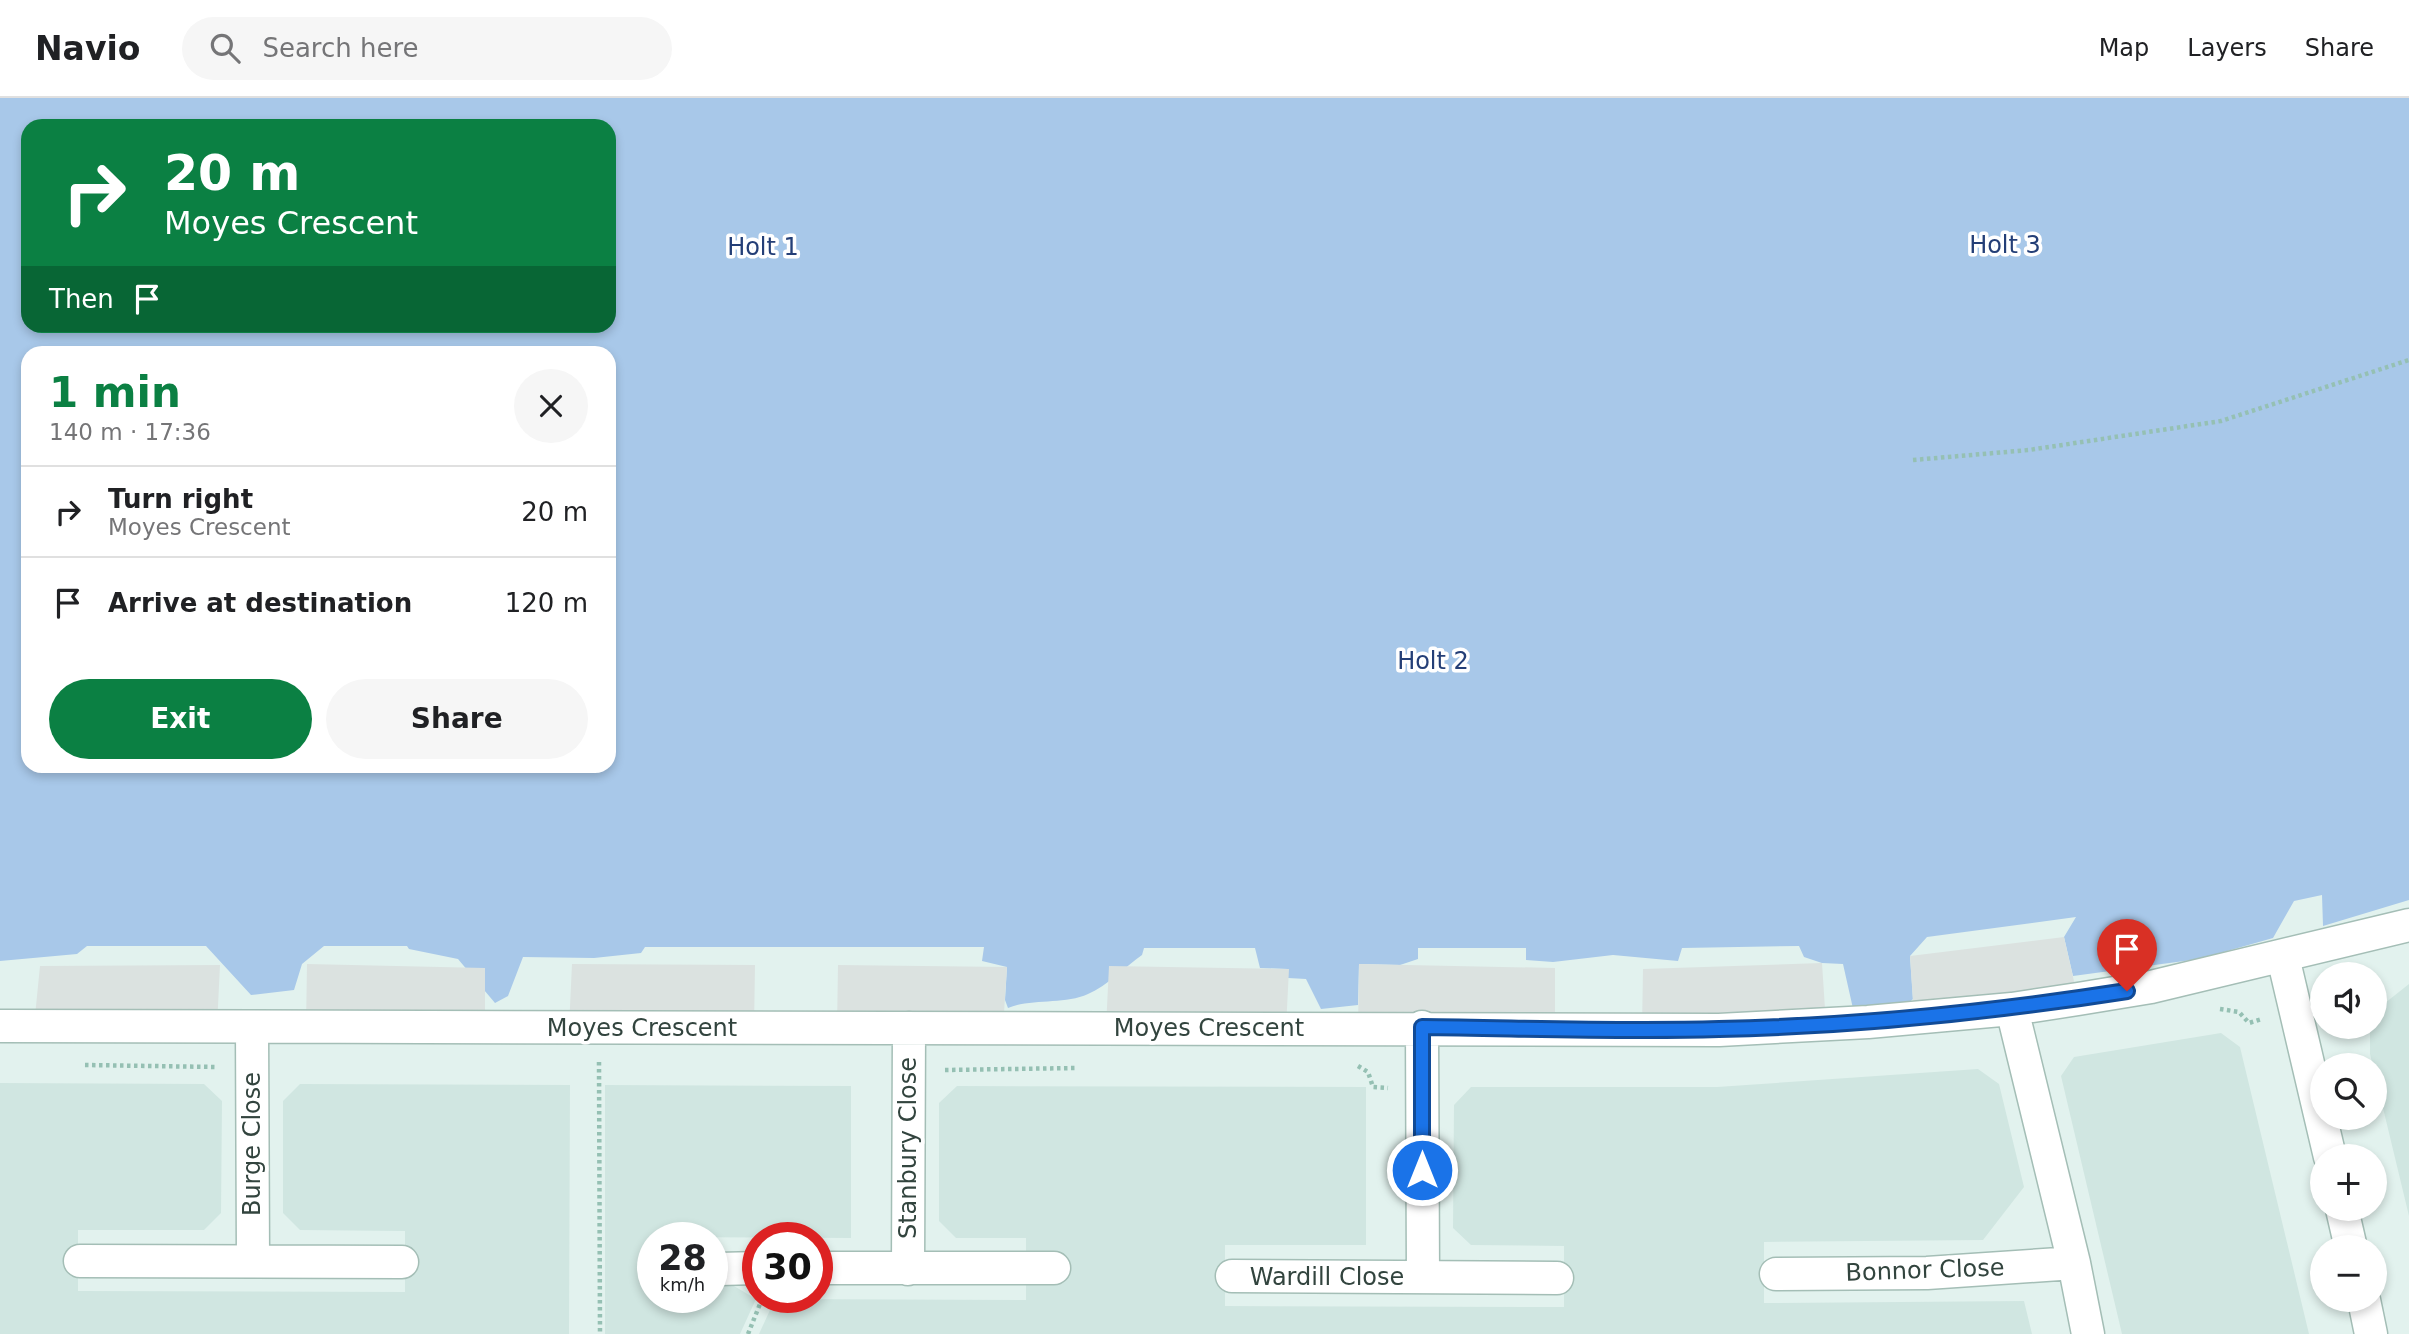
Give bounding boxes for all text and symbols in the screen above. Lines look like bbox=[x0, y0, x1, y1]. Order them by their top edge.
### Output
search box bbox=[182, 17, 672, 80]
text: Navio bbox=[35, 29, 140, 68]
icon: search bbox=[206, 29, 244, 67]
text: Search here bbox=[262, 33, 419, 63]
text: Map bbox=[2099, 34, 2149, 62]
text: Layers bbox=[2187, 34, 2267, 62]
text: Share bbox=[2305, 34, 2374, 62]
text: 20 m bbox=[164, 145, 300, 202]
icon: right bbox=[49, 147, 140, 238]
text: Moyes Crescent bbox=[164, 204, 418, 242]
park label: Holt 3 bbox=[1969, 231, 2041, 259]
park label: Holt 1 bbox=[727, 233, 799, 261]
icon: arrive bbox=[128, 280, 166, 318]
text: Then bbox=[49, 284, 114, 314]
text: 1 min bbox=[49, 368, 181, 417]
button: close bbox=[514, 369, 588, 443]
text: 140 m · 17:36 bbox=[49, 419, 211, 445]
text: Turn right bbox=[108, 484, 253, 514]
icon: right bbox=[49, 493, 87, 531]
text: 20 m bbox=[521, 497, 588, 527]
text: Moyes Crescent bbox=[108, 514, 291, 540]
icon: arrive bbox=[49, 584, 87, 622]
text: Arrive at destination bbox=[108, 588, 412, 618]
text: 120 m bbox=[505, 588, 588, 618]
park label: Holt 2 bbox=[1397, 647, 1469, 675]
button: Exit bbox=[49, 679, 312, 759]
button: Share bbox=[326, 679, 588, 759]
pin bbox=[2097, 919, 2157, 991]
icon: arrive bbox=[2108, 930, 2146, 968]
map controls bbox=[2310, 962, 2387, 1312]
button: sound bbox=[2310, 962, 2387, 1039]
street label: Moyes Crescent bbox=[547, 1014, 737, 1042]
street label: Moyes Crescent bbox=[1114, 1014, 1304, 1042]
button: search bbox=[2310, 1053, 2387, 1130]
street label: Stanbury Close bbox=[894, 1057, 922, 1239]
street label: Burge Close bbox=[238, 1072, 266, 1216]
position arrow bbox=[1385, 1133, 1459, 1207]
button: + bbox=[2310, 1144, 2387, 1221]
speed limit sign: 30 bbox=[742, 1222, 833, 1313]
button: − bbox=[2310, 1235, 2387, 1312]
text: 28 bbox=[658, 1238, 707, 1278]
street label: Bonnor Close bbox=[1845, 1253, 2005, 1287]
street label: Wardill Close bbox=[1250, 1263, 1404, 1291]
text: km/h bbox=[660, 1274, 705, 1295]

